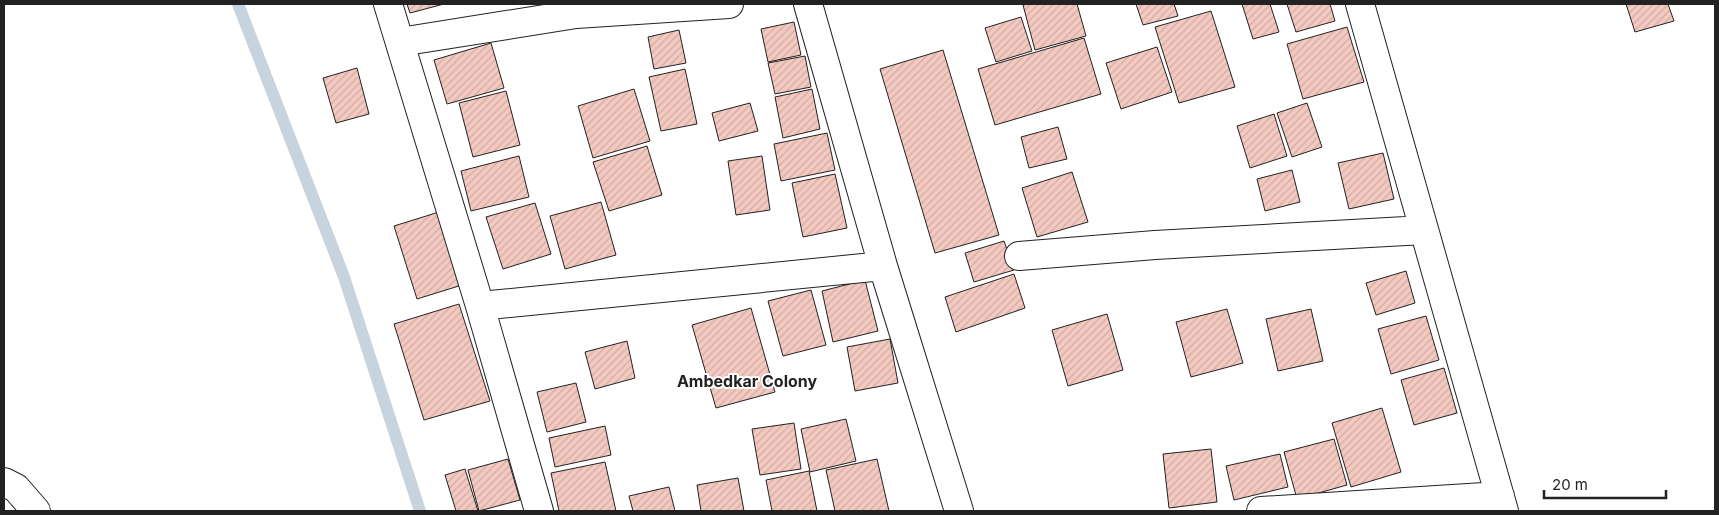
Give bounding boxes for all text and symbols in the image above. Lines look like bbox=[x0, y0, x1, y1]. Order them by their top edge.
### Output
district label: Ambedkar Colony bbox=[677, 371, 817, 391]
scale bar bbox=[1544, 468, 1666, 500]
text: 20 m bbox=[1552, 475, 1588, 494]

